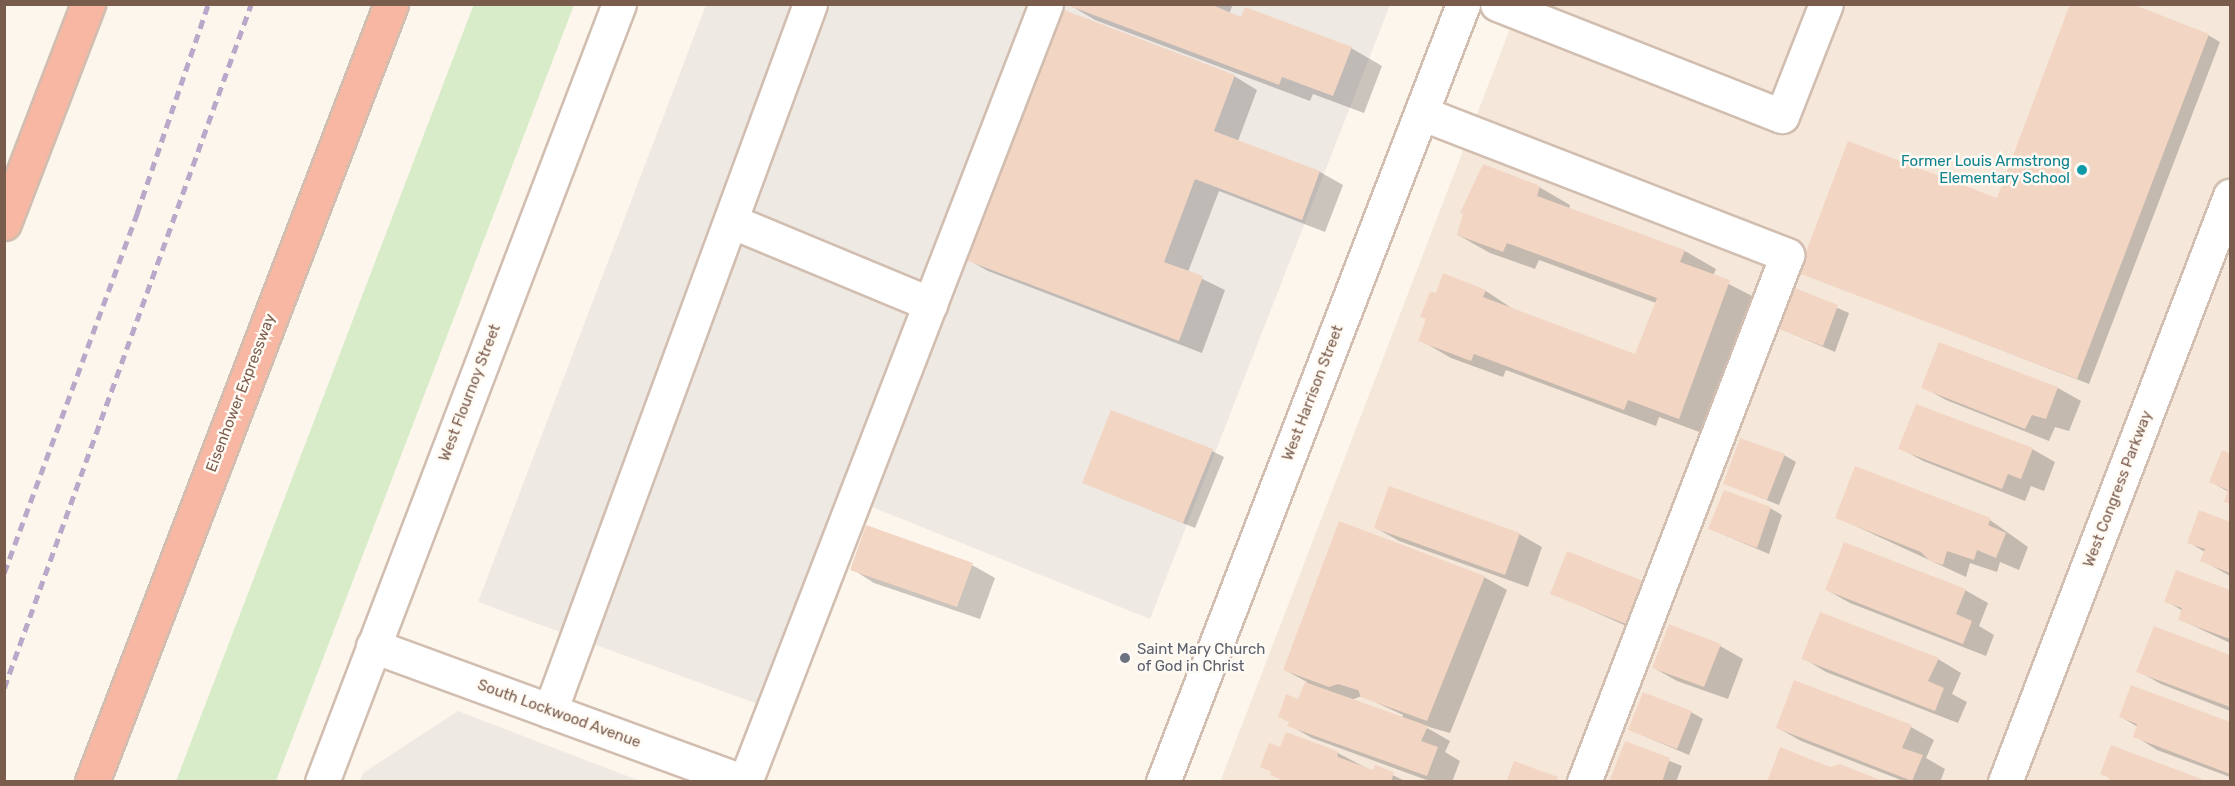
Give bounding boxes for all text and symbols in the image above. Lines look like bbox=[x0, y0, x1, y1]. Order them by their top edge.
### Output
place label: Former Louis Armstrong Elementary School bbox=[1900, 152, 2070, 187]
marker: Former Louis Armstrong Elementary School bbox=[2075, 163, 2089, 177]
street label: Eisenhower Expressway bbox=[202, 311, 280, 475]
street label: West Flournoy Street bbox=[435, 322, 505, 464]
street label: West Harrison Street bbox=[1279, 323, 1347, 463]
street label: West Congress Parkway bbox=[2080, 408, 2156, 570]
place label: Saint Mary Church of God in Christ bbox=[1137, 640, 1266, 675]
marker: Saint Mary Church of God in Christ bbox=[1118, 651, 1132, 665]
street label: South Lockwood Avenue bbox=[475, 676, 643, 752]

